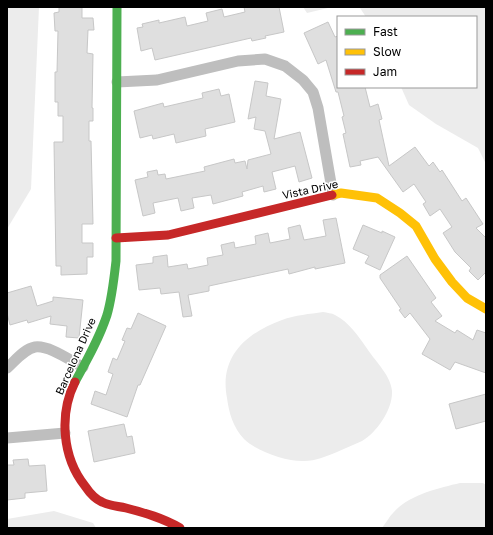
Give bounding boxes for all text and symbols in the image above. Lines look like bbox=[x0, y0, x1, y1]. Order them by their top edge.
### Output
legend bbox=[337, 16, 477, 88]
text: Fast bbox=[373, 24, 398, 39]
text: Slow bbox=[373, 44, 401, 59]
text: Jam bbox=[373, 64, 397, 79]
street label: Vista Drive bbox=[281, 177, 339, 201]
street label: Barcelona Drive bbox=[52, 315, 98, 397]

